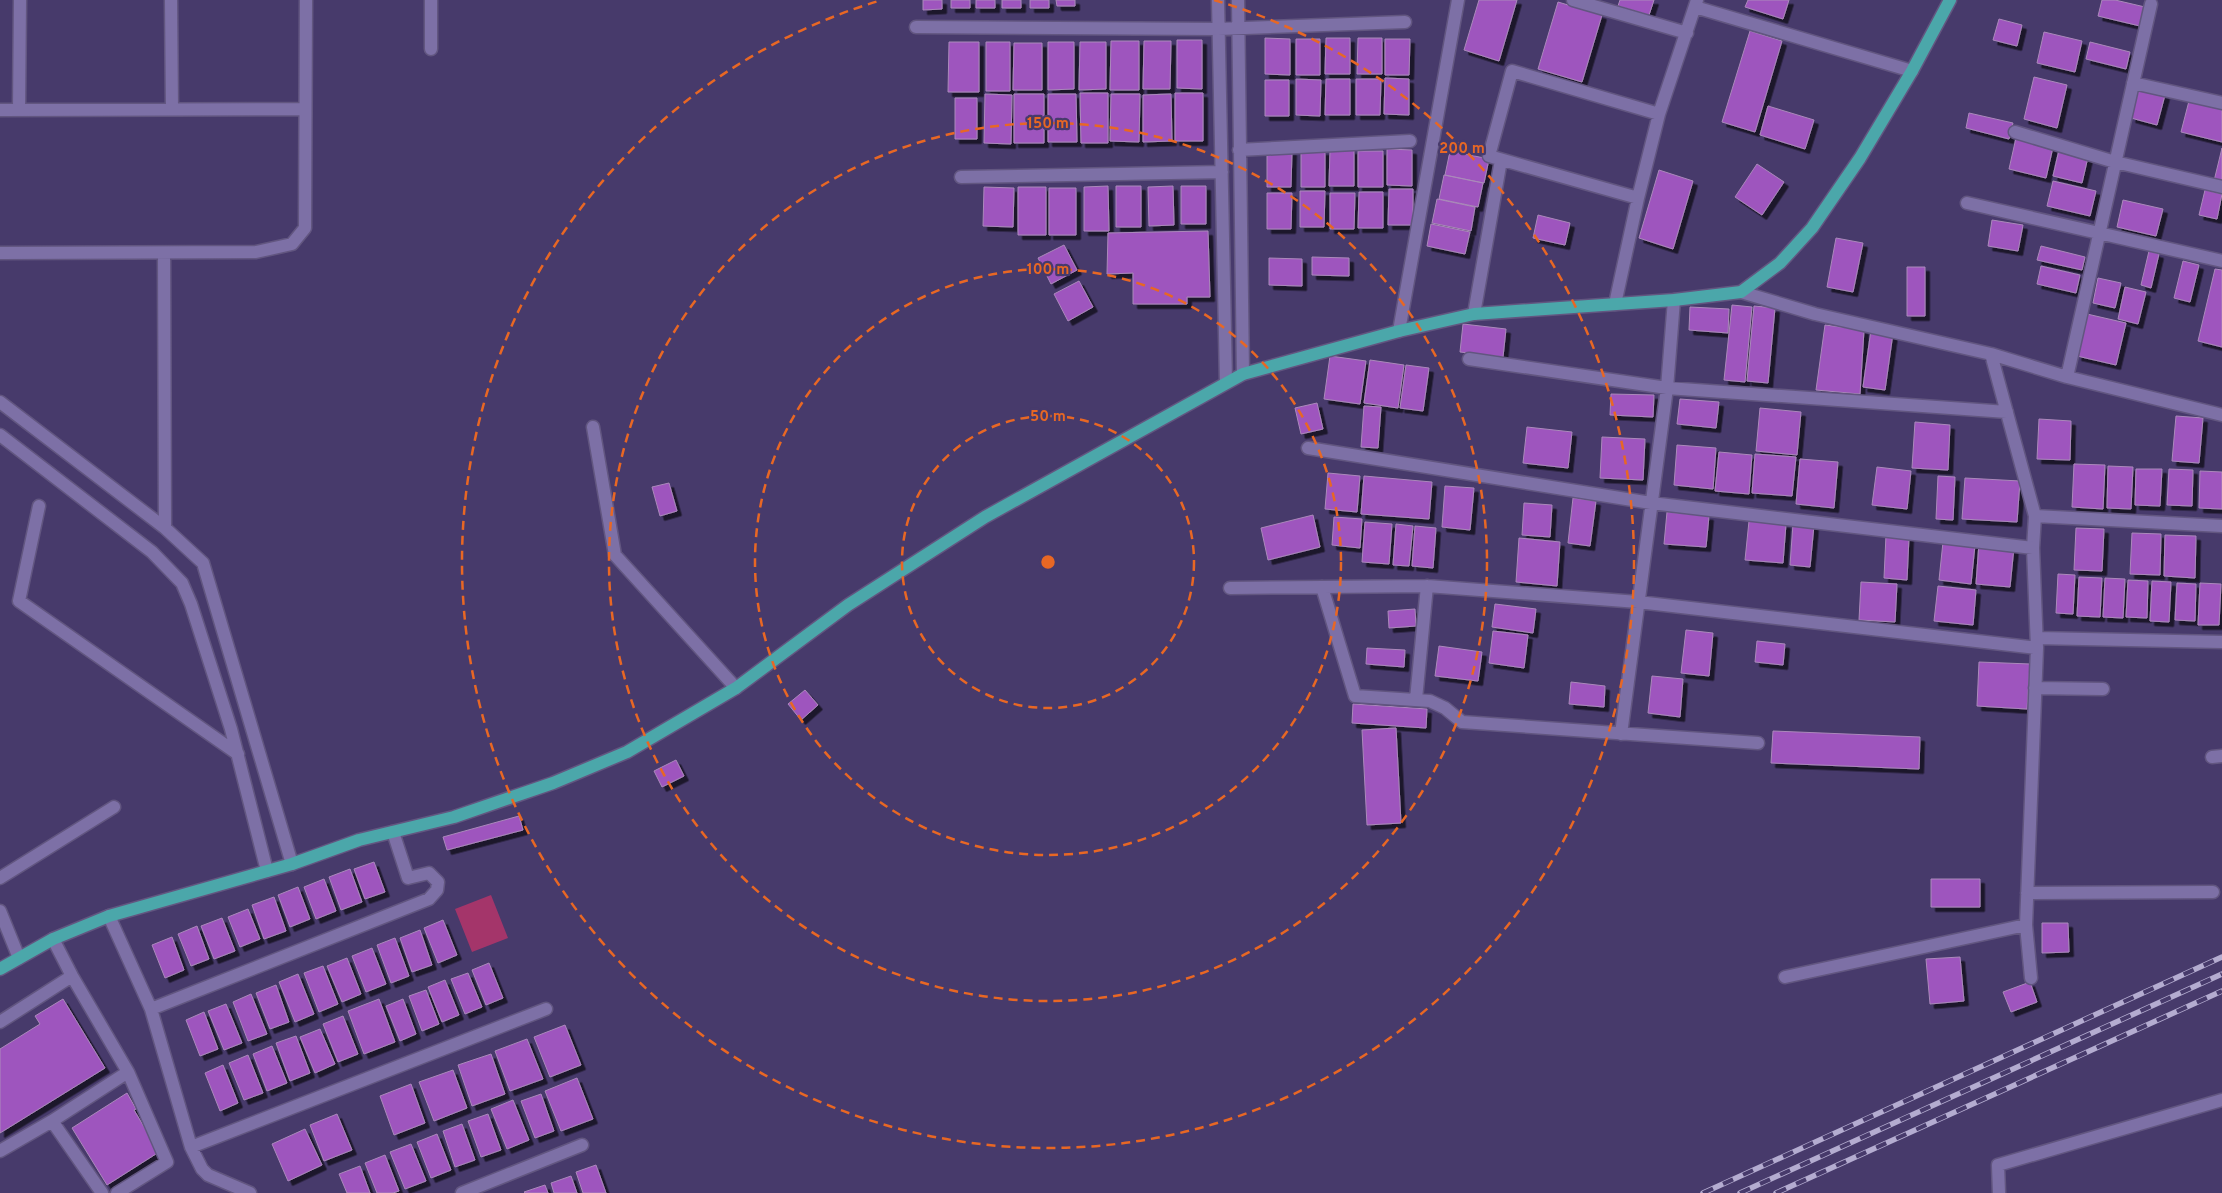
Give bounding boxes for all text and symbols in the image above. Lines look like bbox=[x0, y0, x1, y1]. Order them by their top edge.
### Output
text: 150 m bbox=[1027, 115, 1069, 134]
text: 200 m bbox=[1439, 140, 1485, 159]
text: 100 m bbox=[1027, 261, 1069, 280]
text: 50 m bbox=[1030, 408, 1066, 427]
centre of rings bbox=[1039, 553, 1057, 571]

